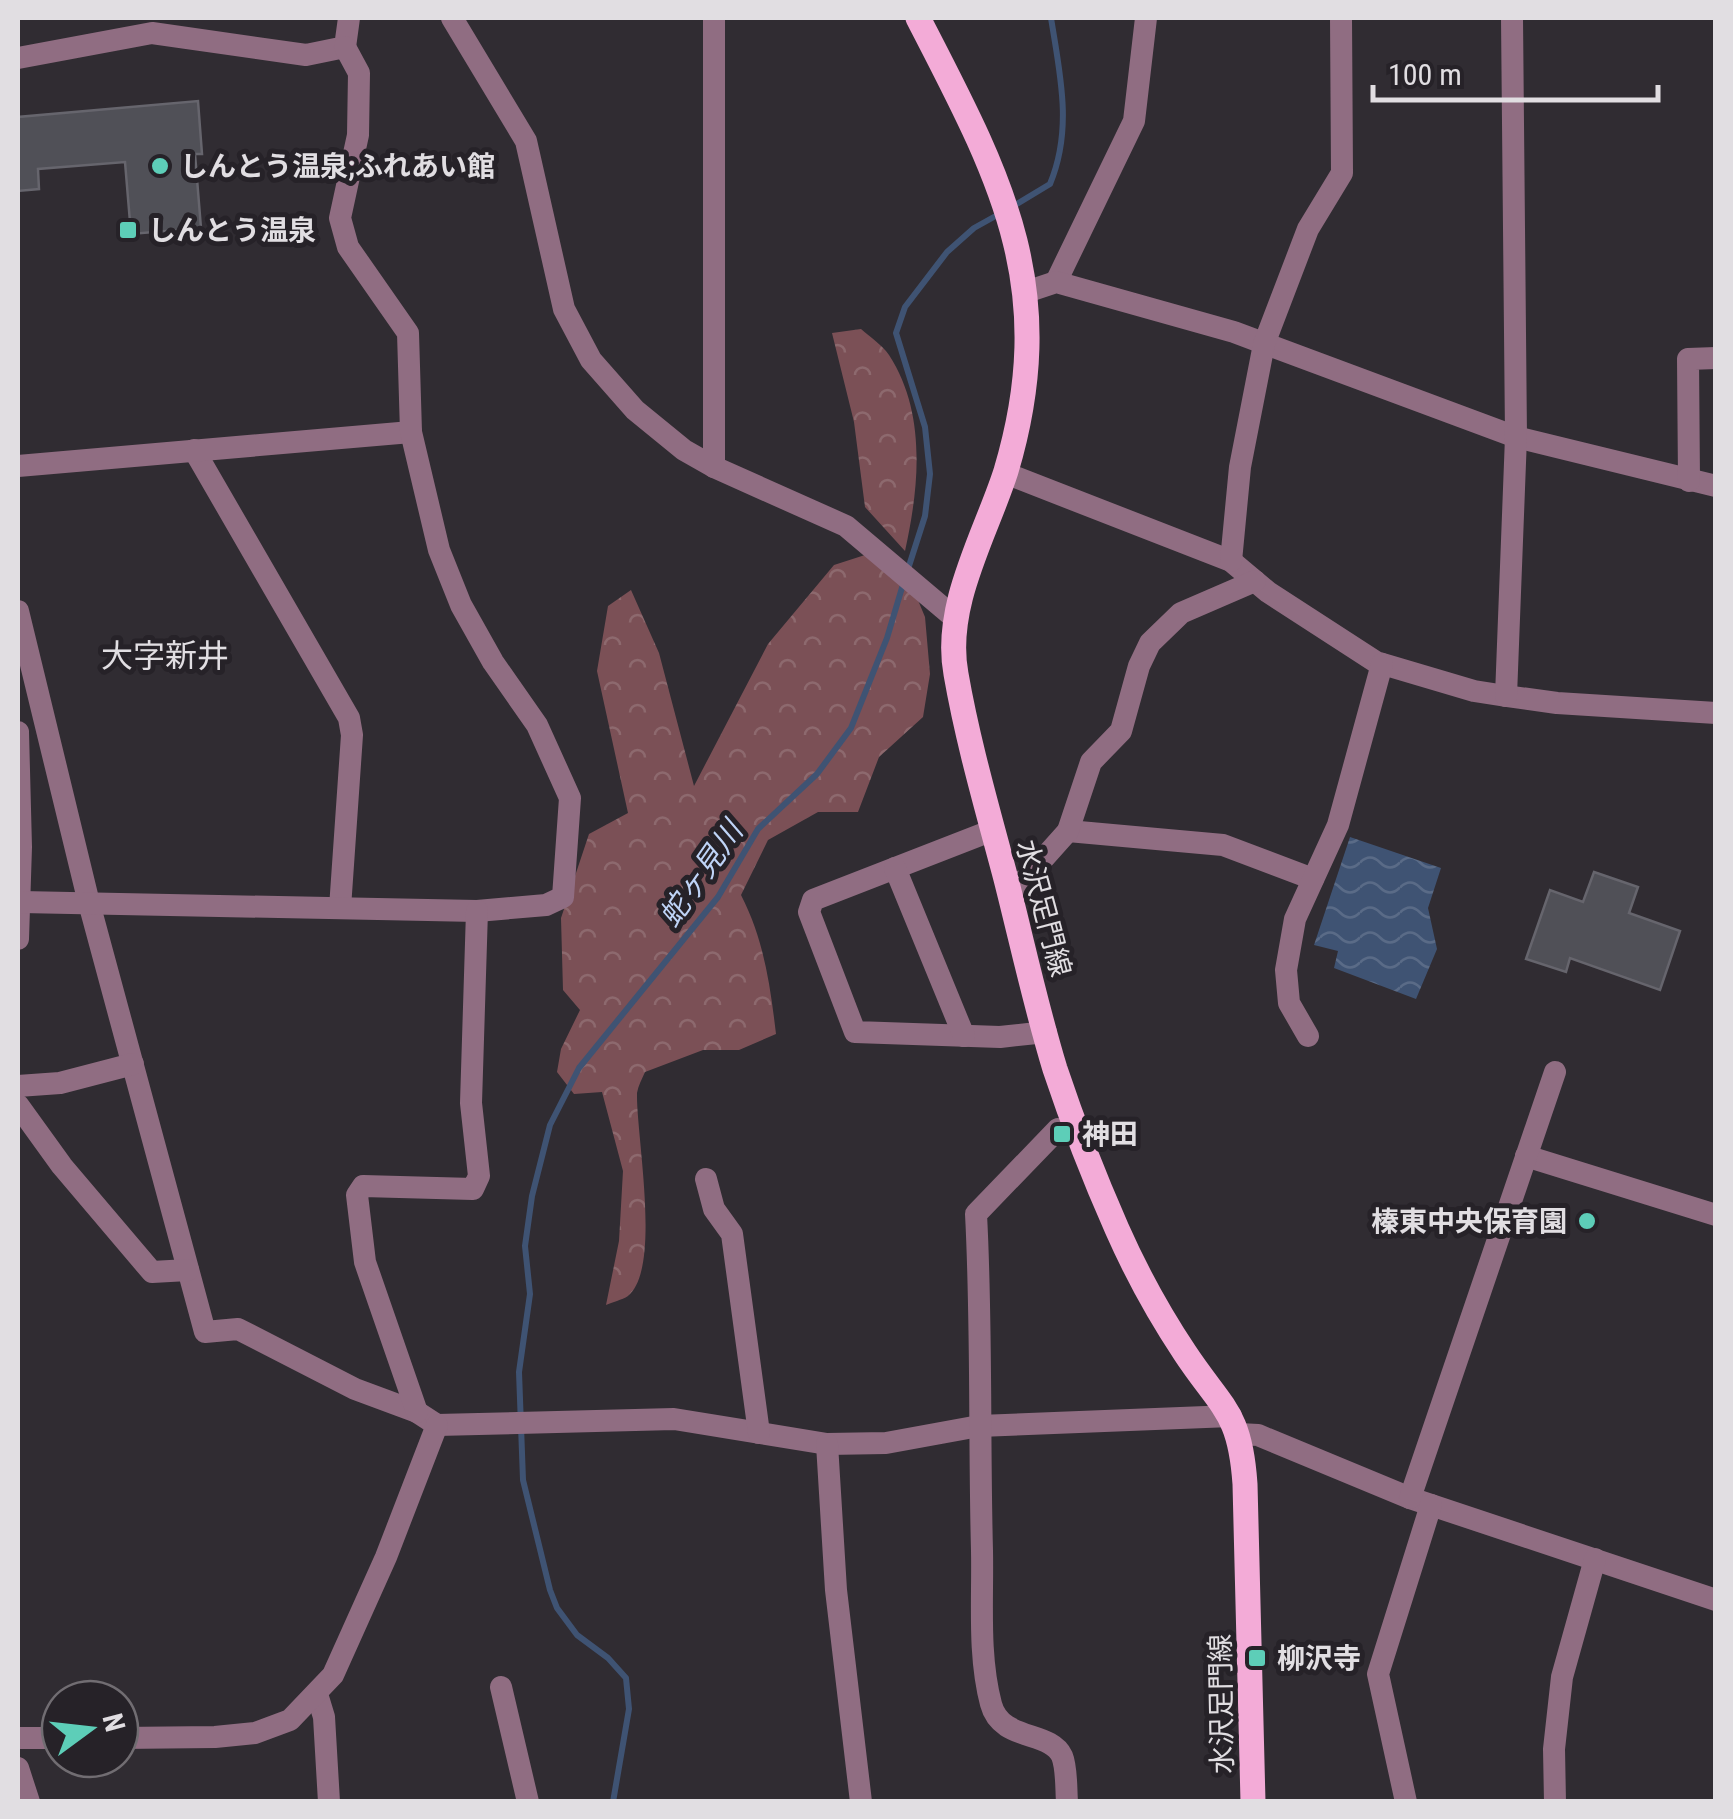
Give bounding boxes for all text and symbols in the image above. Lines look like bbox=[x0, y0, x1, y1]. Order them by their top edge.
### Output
scale bar bbox=[1373, 40, 1658, 102]
text: 100 m bbox=[1388, 57, 1462, 92]
place label: しんとう温泉;ふれあい館 bbox=[180, 150, 495, 183]
marker: しんとう温泉;ふれあい館 bbox=[149, 155, 171, 177]
place label: しんとう温泉 bbox=[148, 214, 316, 247]
marker: しんとう温泉 bbox=[117, 219, 139, 241]
district label: 大字新井 bbox=[101, 637, 229, 675]
water label: 蛇ヶ見川 bbox=[652, 812, 751, 933]
street label: 水沢足門線 bbox=[1009, 836, 1078, 980]
place label: 神田 bbox=[1082, 1118, 1138, 1151]
marker: 神田 bbox=[1051, 1123, 1073, 1145]
place label: 榛東中央保育園 bbox=[1371, 1205, 1567, 1238]
marker: 榛東中央保育園 bbox=[1576, 1210, 1598, 1232]
street label: 水沢足門線 bbox=[1204, 1634, 1239, 1774]
place label: 柳沢寺 bbox=[1277, 1642, 1361, 1675]
marker: 柳沢寺 bbox=[1246, 1647, 1268, 1669]
north arrow bbox=[40, 1679, 140, 1779]
text: N bbox=[96, 1710, 132, 1735]

